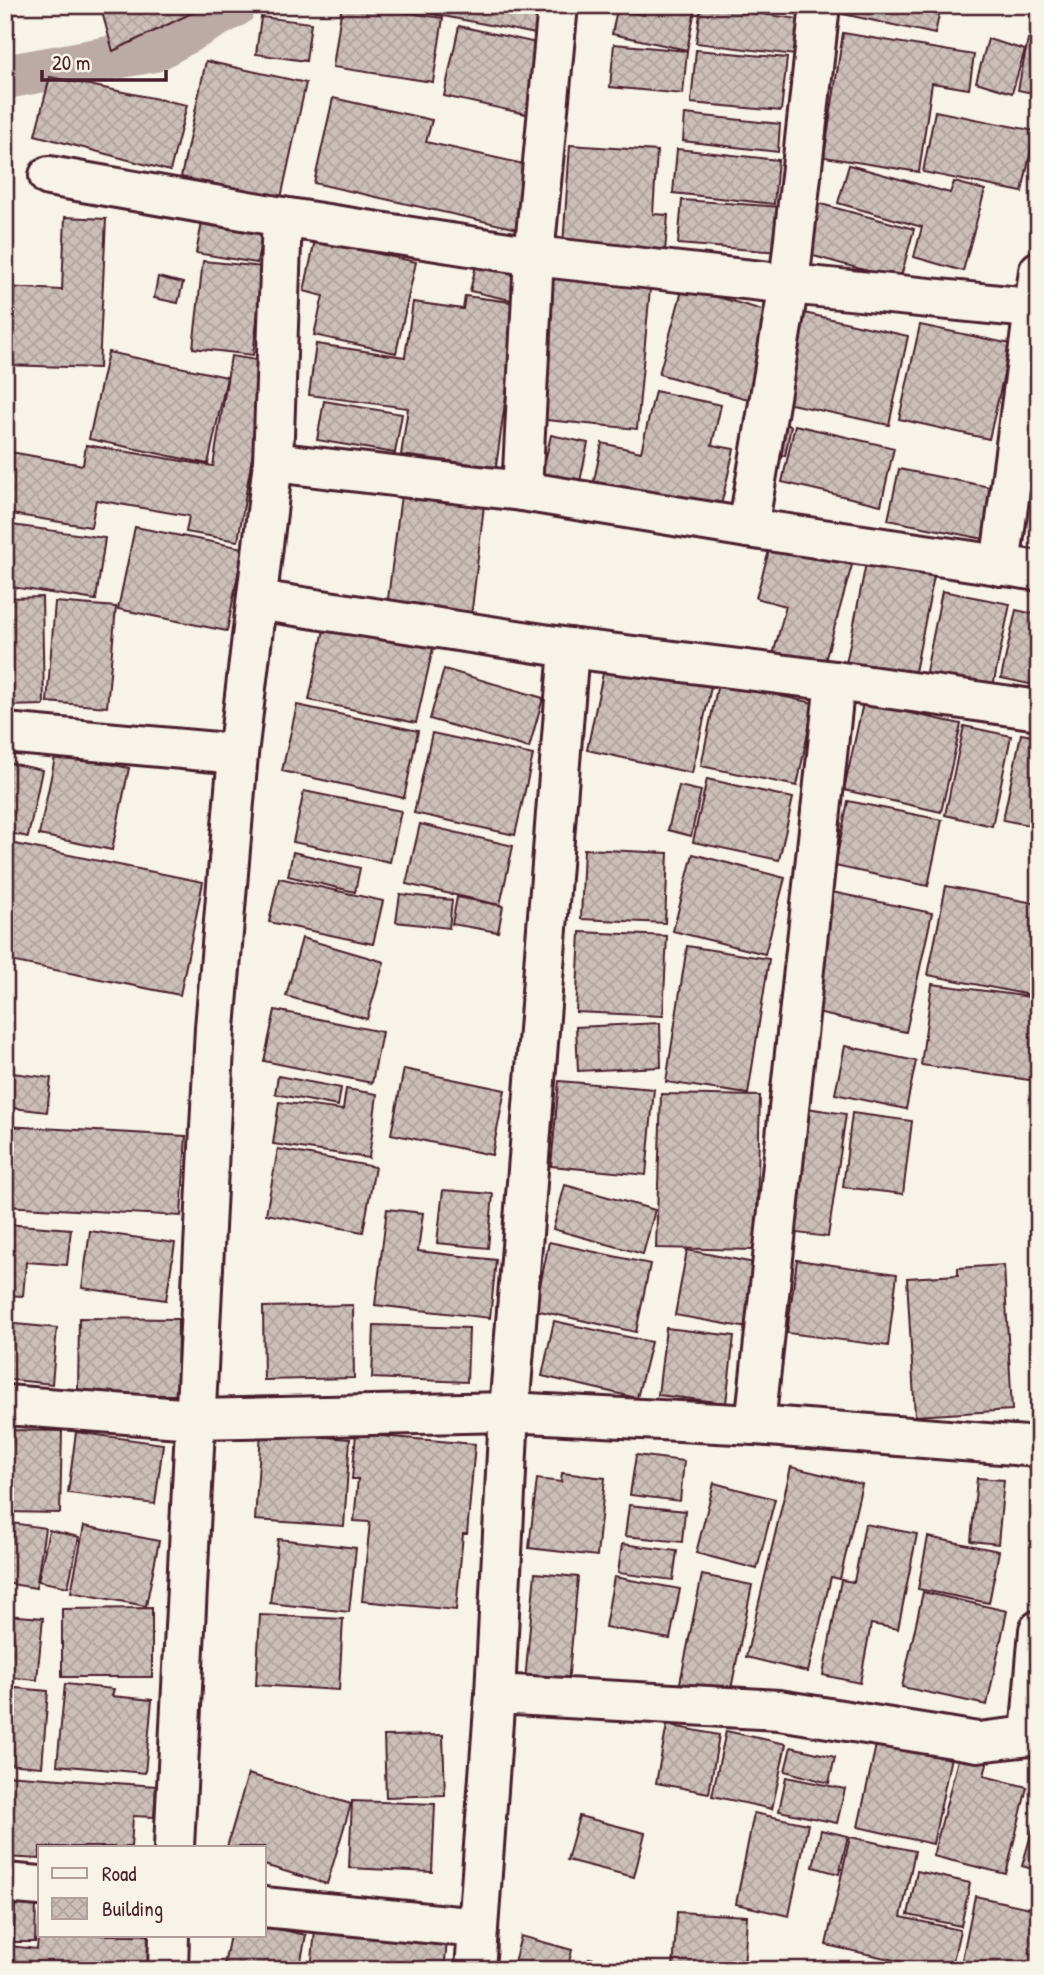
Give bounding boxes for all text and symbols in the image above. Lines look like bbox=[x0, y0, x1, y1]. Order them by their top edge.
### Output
scale bar bbox=[42, 38, 166, 82]
text: 20 m bbox=[52, 48, 90, 77]
legend bbox=[38, 1846, 266, 1937]
text: Road bbox=[102, 1859, 136, 1888]
text: Building bbox=[102, 1894, 163, 1923]

